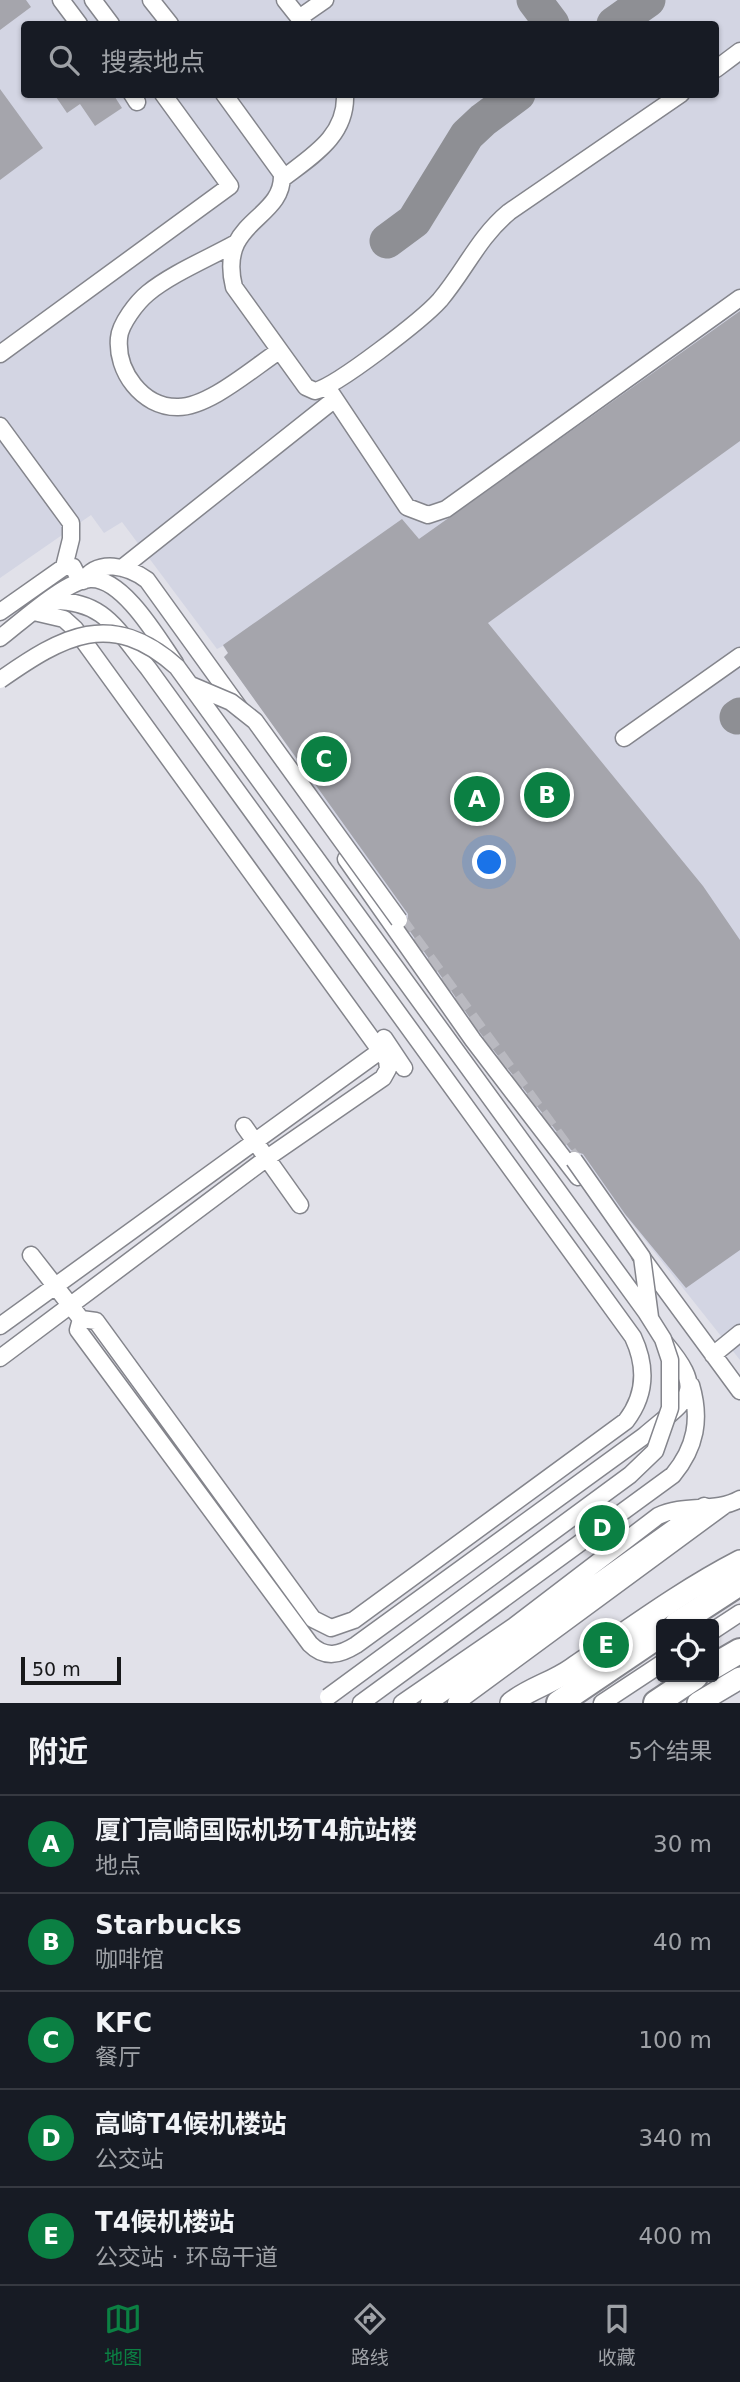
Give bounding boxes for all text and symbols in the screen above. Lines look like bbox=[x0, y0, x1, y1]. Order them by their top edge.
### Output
search box bbox=[21, 21, 719, 98]
icon: search bbox=[45, 41, 83, 79]
text: 搜索地点 bbox=[101, 47, 205, 77]
pin: C bbox=[301, 733, 347, 785]
pin: B bbox=[524, 769, 570, 821]
pin: A bbox=[454, 773, 500, 825]
your location bbox=[472, 845, 506, 879]
pin: D bbox=[579, 1502, 625, 1554]
pin: E bbox=[583, 1619, 629, 1671]
map controls bbox=[656, 1619, 719, 1682]
button: locate bbox=[656, 1619, 719, 1682]
scale bar bbox=[21, 1654, 121, 1686]
text: 50 m bbox=[32, 1658, 81, 1680]
text: 附近 bbox=[28, 1734, 88, 1769]
text: 5个结果 bbox=[628, 1738, 712, 1764]
text: 厦门高崎国际机场T4航站楼 bbox=[95, 1815, 417, 1845]
text: A bbox=[42, 1831, 60, 1857]
text: 30 m bbox=[653, 1831, 712, 1857]
text: 地点 bbox=[95, 1852, 141, 1878]
text: Starbucks bbox=[95, 1910, 242, 1940]
text: B bbox=[42, 1929, 60, 1955]
text: 40 m bbox=[653, 1929, 712, 1955]
text: 咖啡馆 bbox=[95, 1946, 164, 1972]
text: KFC bbox=[95, 2008, 152, 2038]
text: C bbox=[43, 2027, 59, 2053]
text: 100 m bbox=[638, 2027, 712, 2053]
text: 餐厅 bbox=[95, 2044, 141, 2070]
text: 高崎T4候机楼站 bbox=[95, 2109, 287, 2139]
text: D bbox=[41, 2125, 61, 2151]
text: 340 m bbox=[638, 2125, 712, 2151]
text: 公交站 bbox=[95, 2146, 164, 2172]
text: T4候机楼站 bbox=[95, 2207, 235, 2237]
text: E bbox=[43, 2223, 59, 2249]
text: 400 m bbox=[638, 2223, 712, 2249]
text: 公交站 · 环岛干道 bbox=[95, 2244, 278, 2270]
tab: 地图 bbox=[104, 2300, 142, 2369]
tab: 路线 bbox=[351, 2300, 389, 2369]
tab: 收藏 bbox=[598, 2300, 636, 2369]

